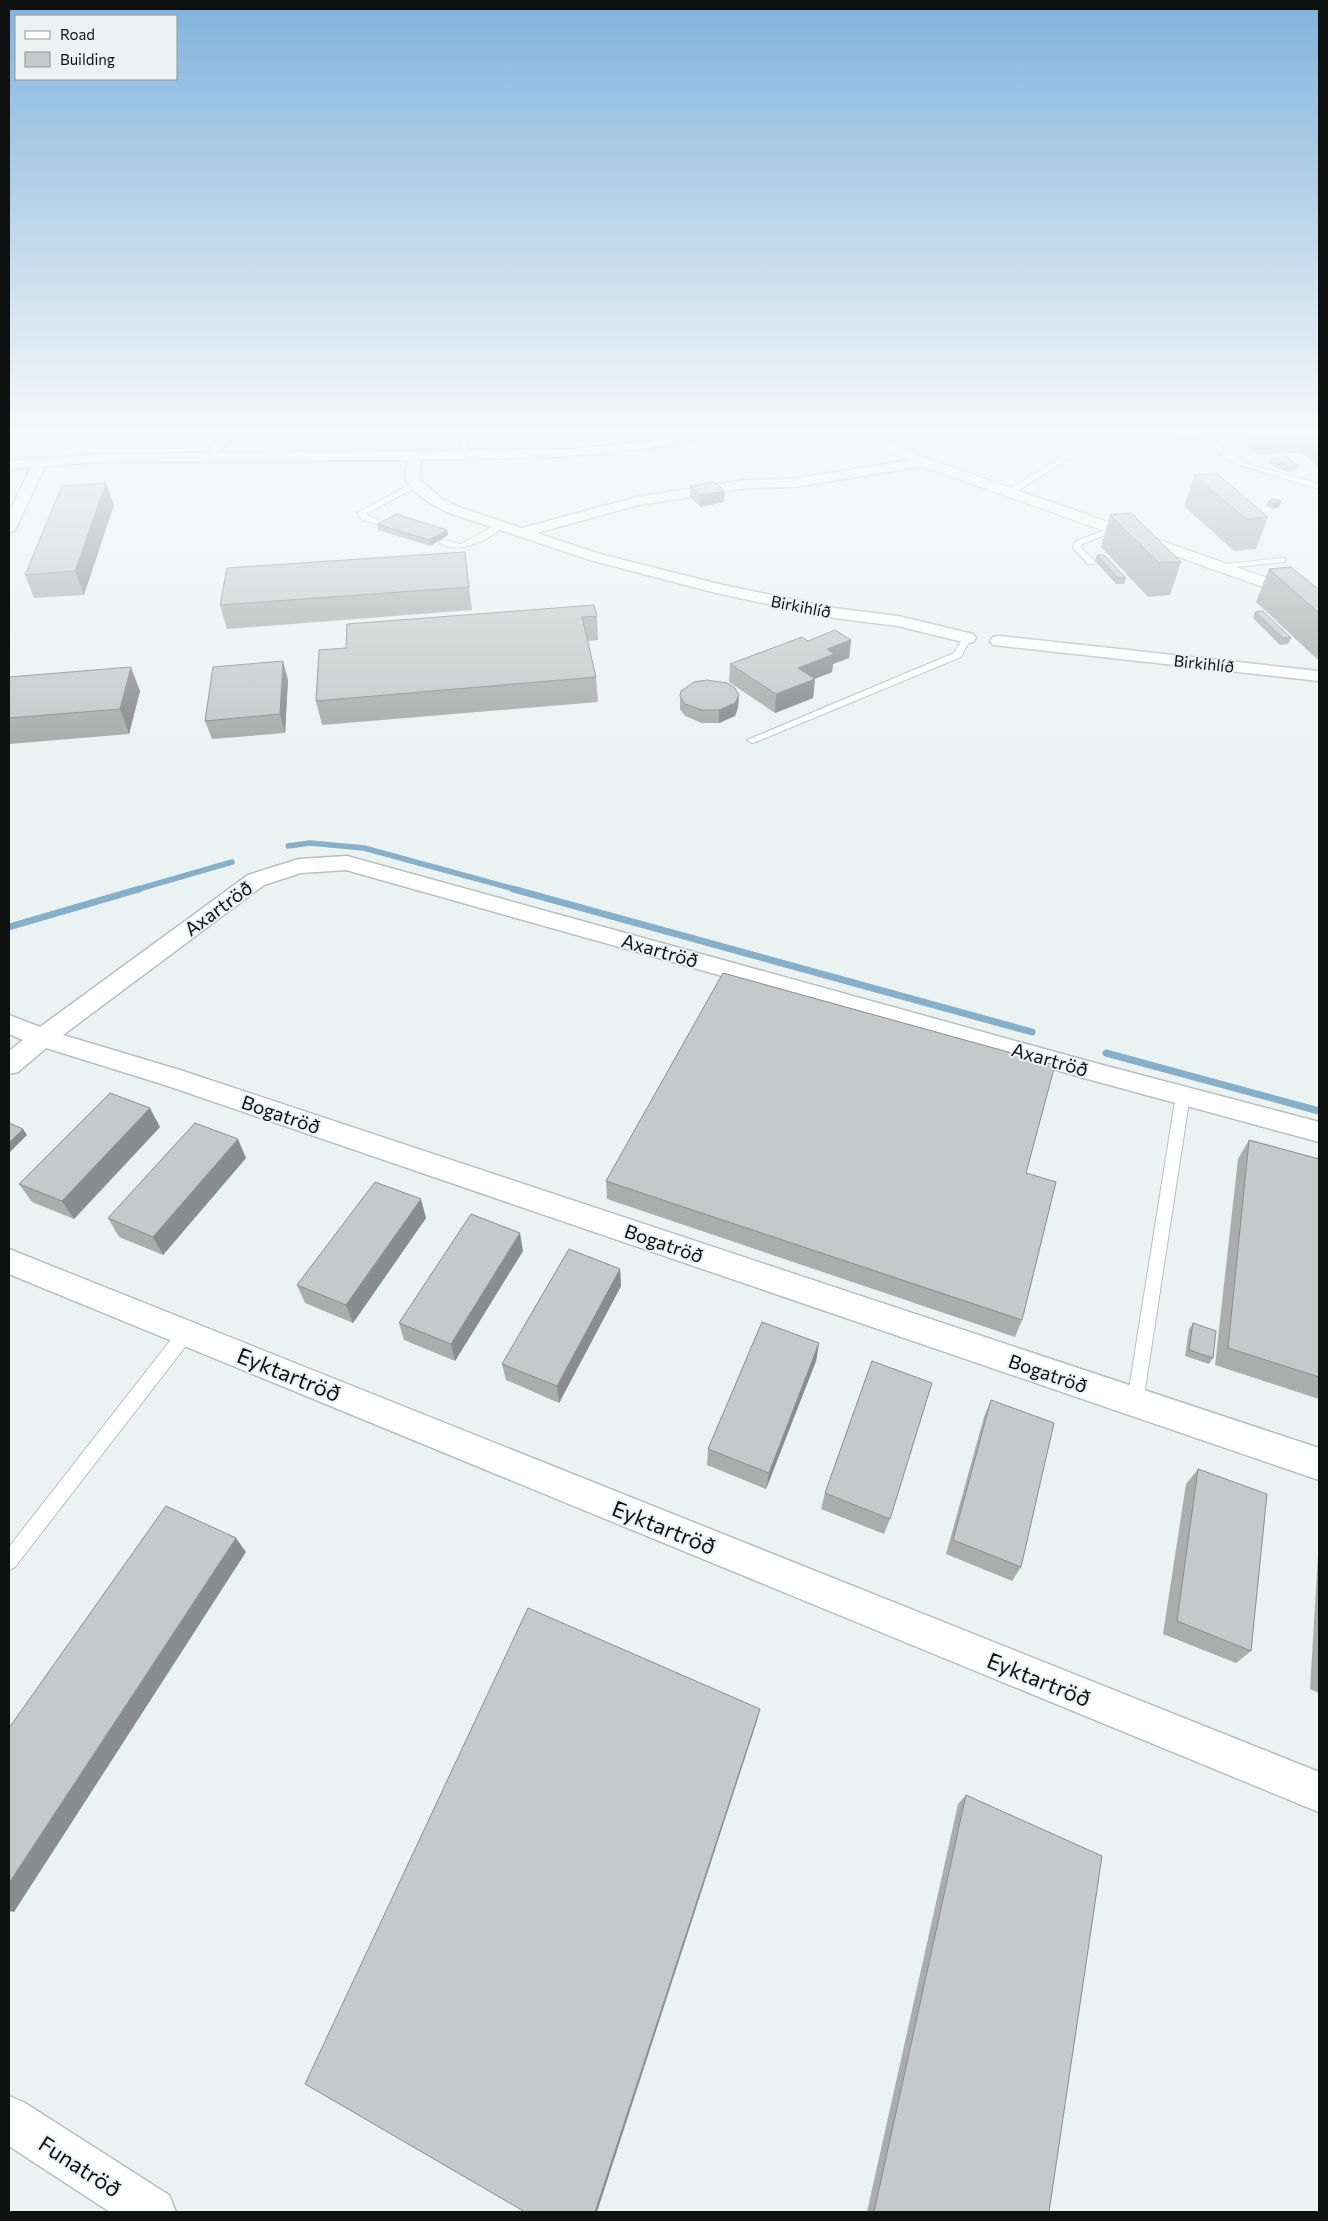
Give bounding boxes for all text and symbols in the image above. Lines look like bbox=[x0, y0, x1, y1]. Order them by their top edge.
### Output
legend bbox=[15, 15, 178, 80]
text: Road bbox=[60, 25, 95, 43]
text: Building bbox=[60, 50, 115, 68]
street label: Birkihlíð bbox=[770, 591, 832, 621]
street label: Birkihlíð bbox=[1173, 650, 1235, 676]
street label: Axartröð bbox=[180, 876, 256, 940]
street label: Axartröð bbox=[619, 928, 701, 972]
street label: Axartröð bbox=[1009, 1037, 1091, 1081]
street label: Bogatröð bbox=[239, 1090, 323, 1138]
street label: Bogatröð bbox=[622, 1219, 706, 1267]
street label: Eyktartröð bbox=[233, 1341, 345, 1407]
street label: Bogatröð bbox=[1006, 1349, 1090, 1397]
street label: Eyktartröð bbox=[608, 1494, 720, 1560]
street label: Eyktartröð bbox=[983, 1646, 1095, 1712]
street label: Funatröð bbox=[34, 2130, 126, 2202]

